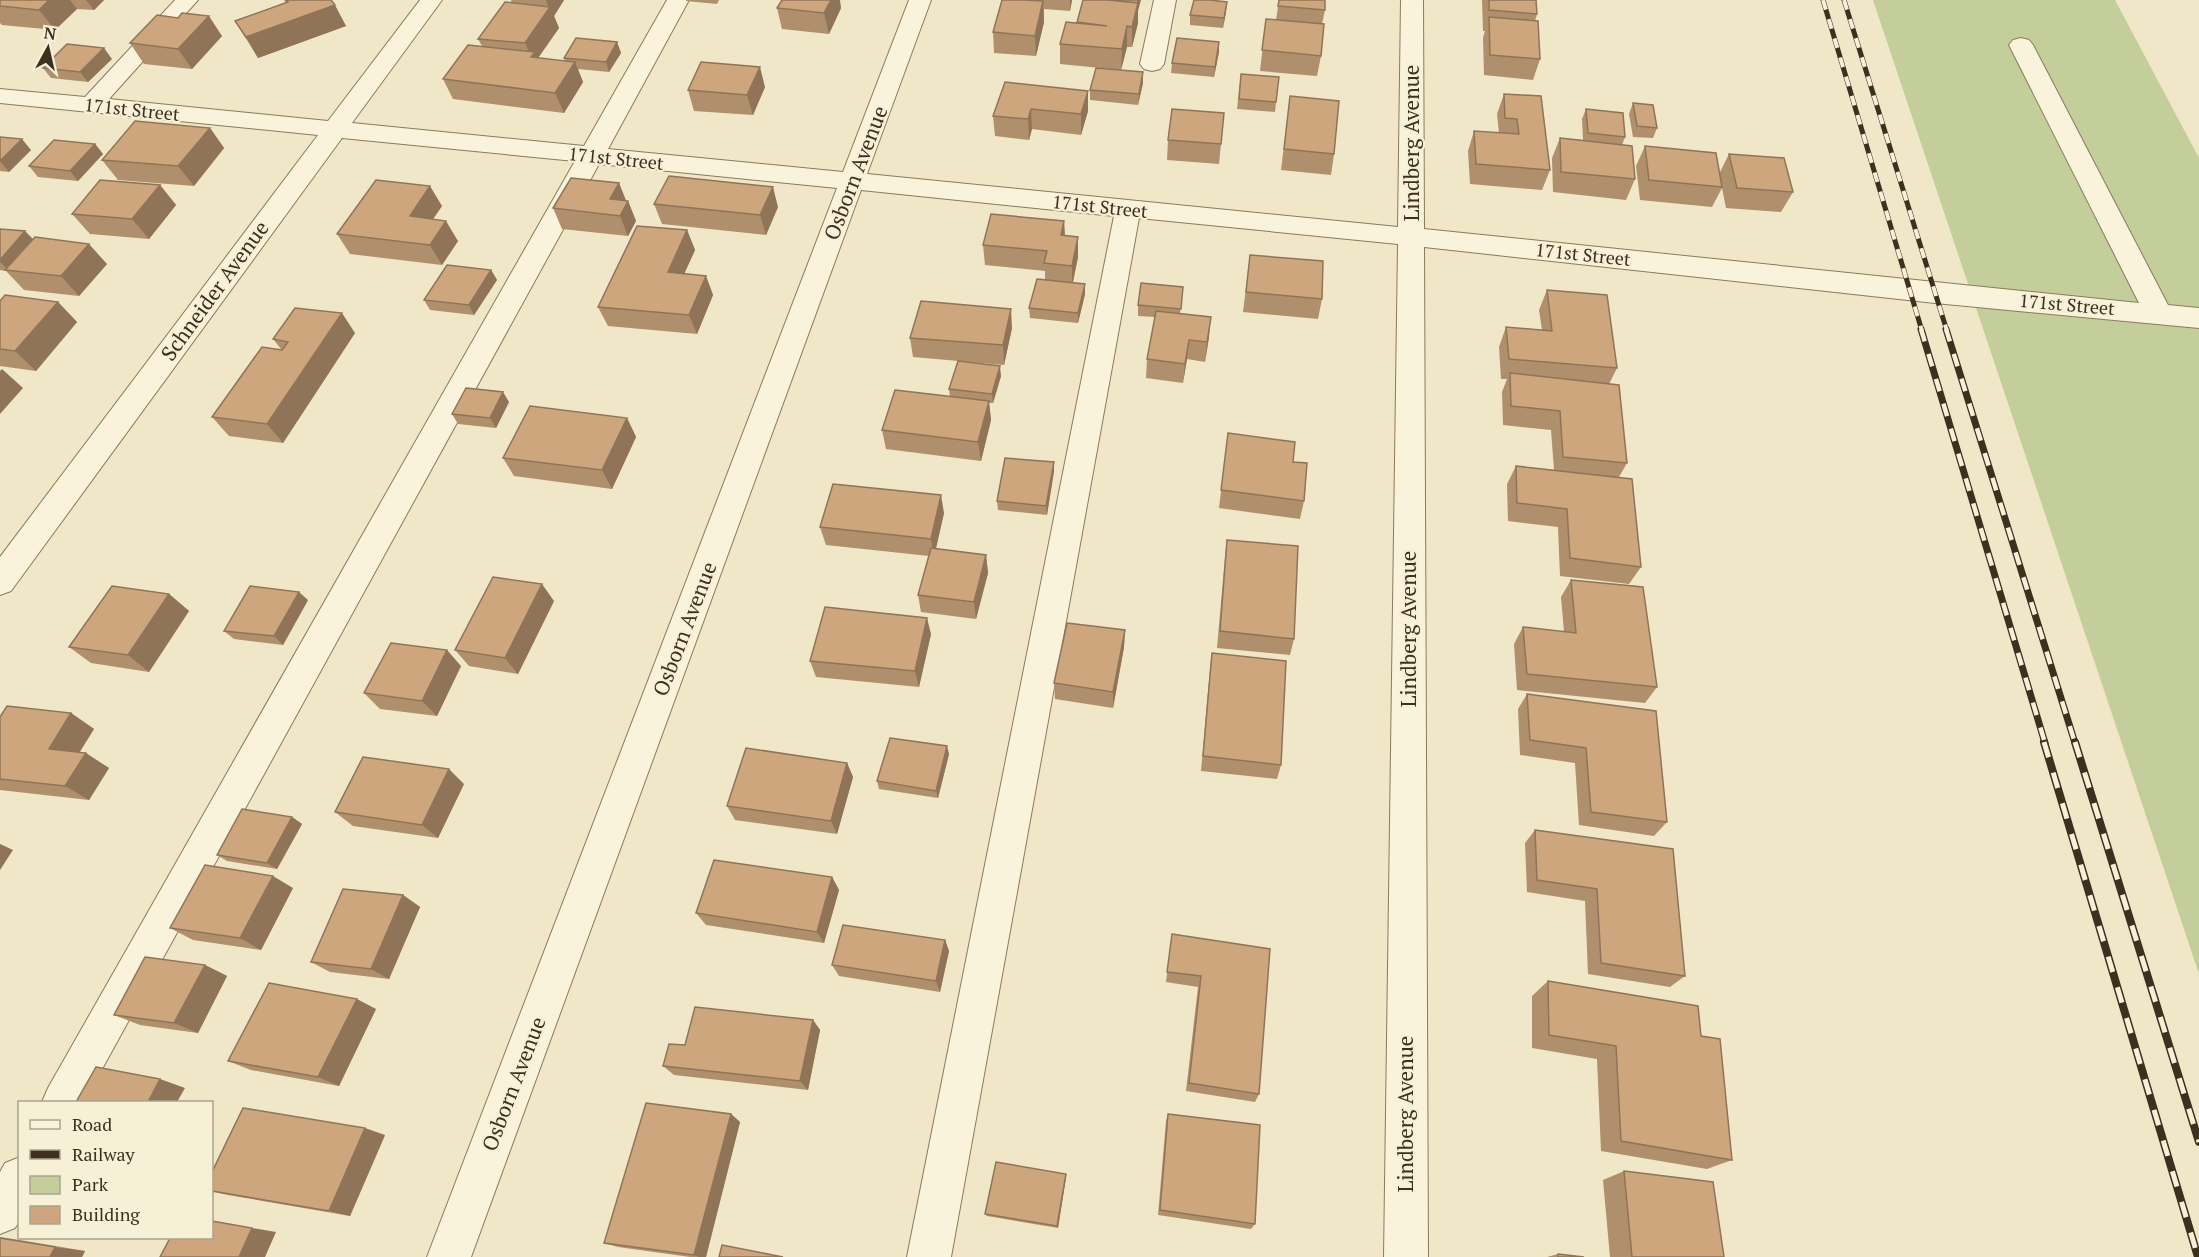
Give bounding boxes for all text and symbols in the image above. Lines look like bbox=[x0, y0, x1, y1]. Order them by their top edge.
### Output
north arrow bbox=[18, 18, 78, 78]
text: N bbox=[43, 21, 58, 45]
street label: Lindberg Avenue bbox=[1397, 65, 1425, 221]
street label: 171st Street bbox=[83, 92, 181, 126]
street label: Osborn Avenue bbox=[817, 101, 894, 244]
street label: 171st Street bbox=[567, 141, 665, 175]
street label: 171st Street bbox=[1051, 189, 1149, 223]
street label: Schneider Avenue bbox=[154, 215, 274, 366]
street label: 171st Street bbox=[1534, 237, 1632, 271]
street label: 171st Street bbox=[2018, 288, 2116, 320]
street label: Lindberg Avenue bbox=[1394, 551, 1422, 707]
street label: Osborn Avenue bbox=[646, 557, 723, 700]
street label: Osborn Avenue bbox=[475, 1012, 552, 1155]
street label: Lindberg Avenue bbox=[1391, 1036, 1419, 1192]
legend bbox=[18, 1101, 213, 1239]
text: Road bbox=[72, 1112, 112, 1136]
text: Railway bbox=[72, 1142, 136, 1166]
text: Park bbox=[72, 1172, 109, 1196]
text: Building bbox=[72, 1202, 140, 1226]

